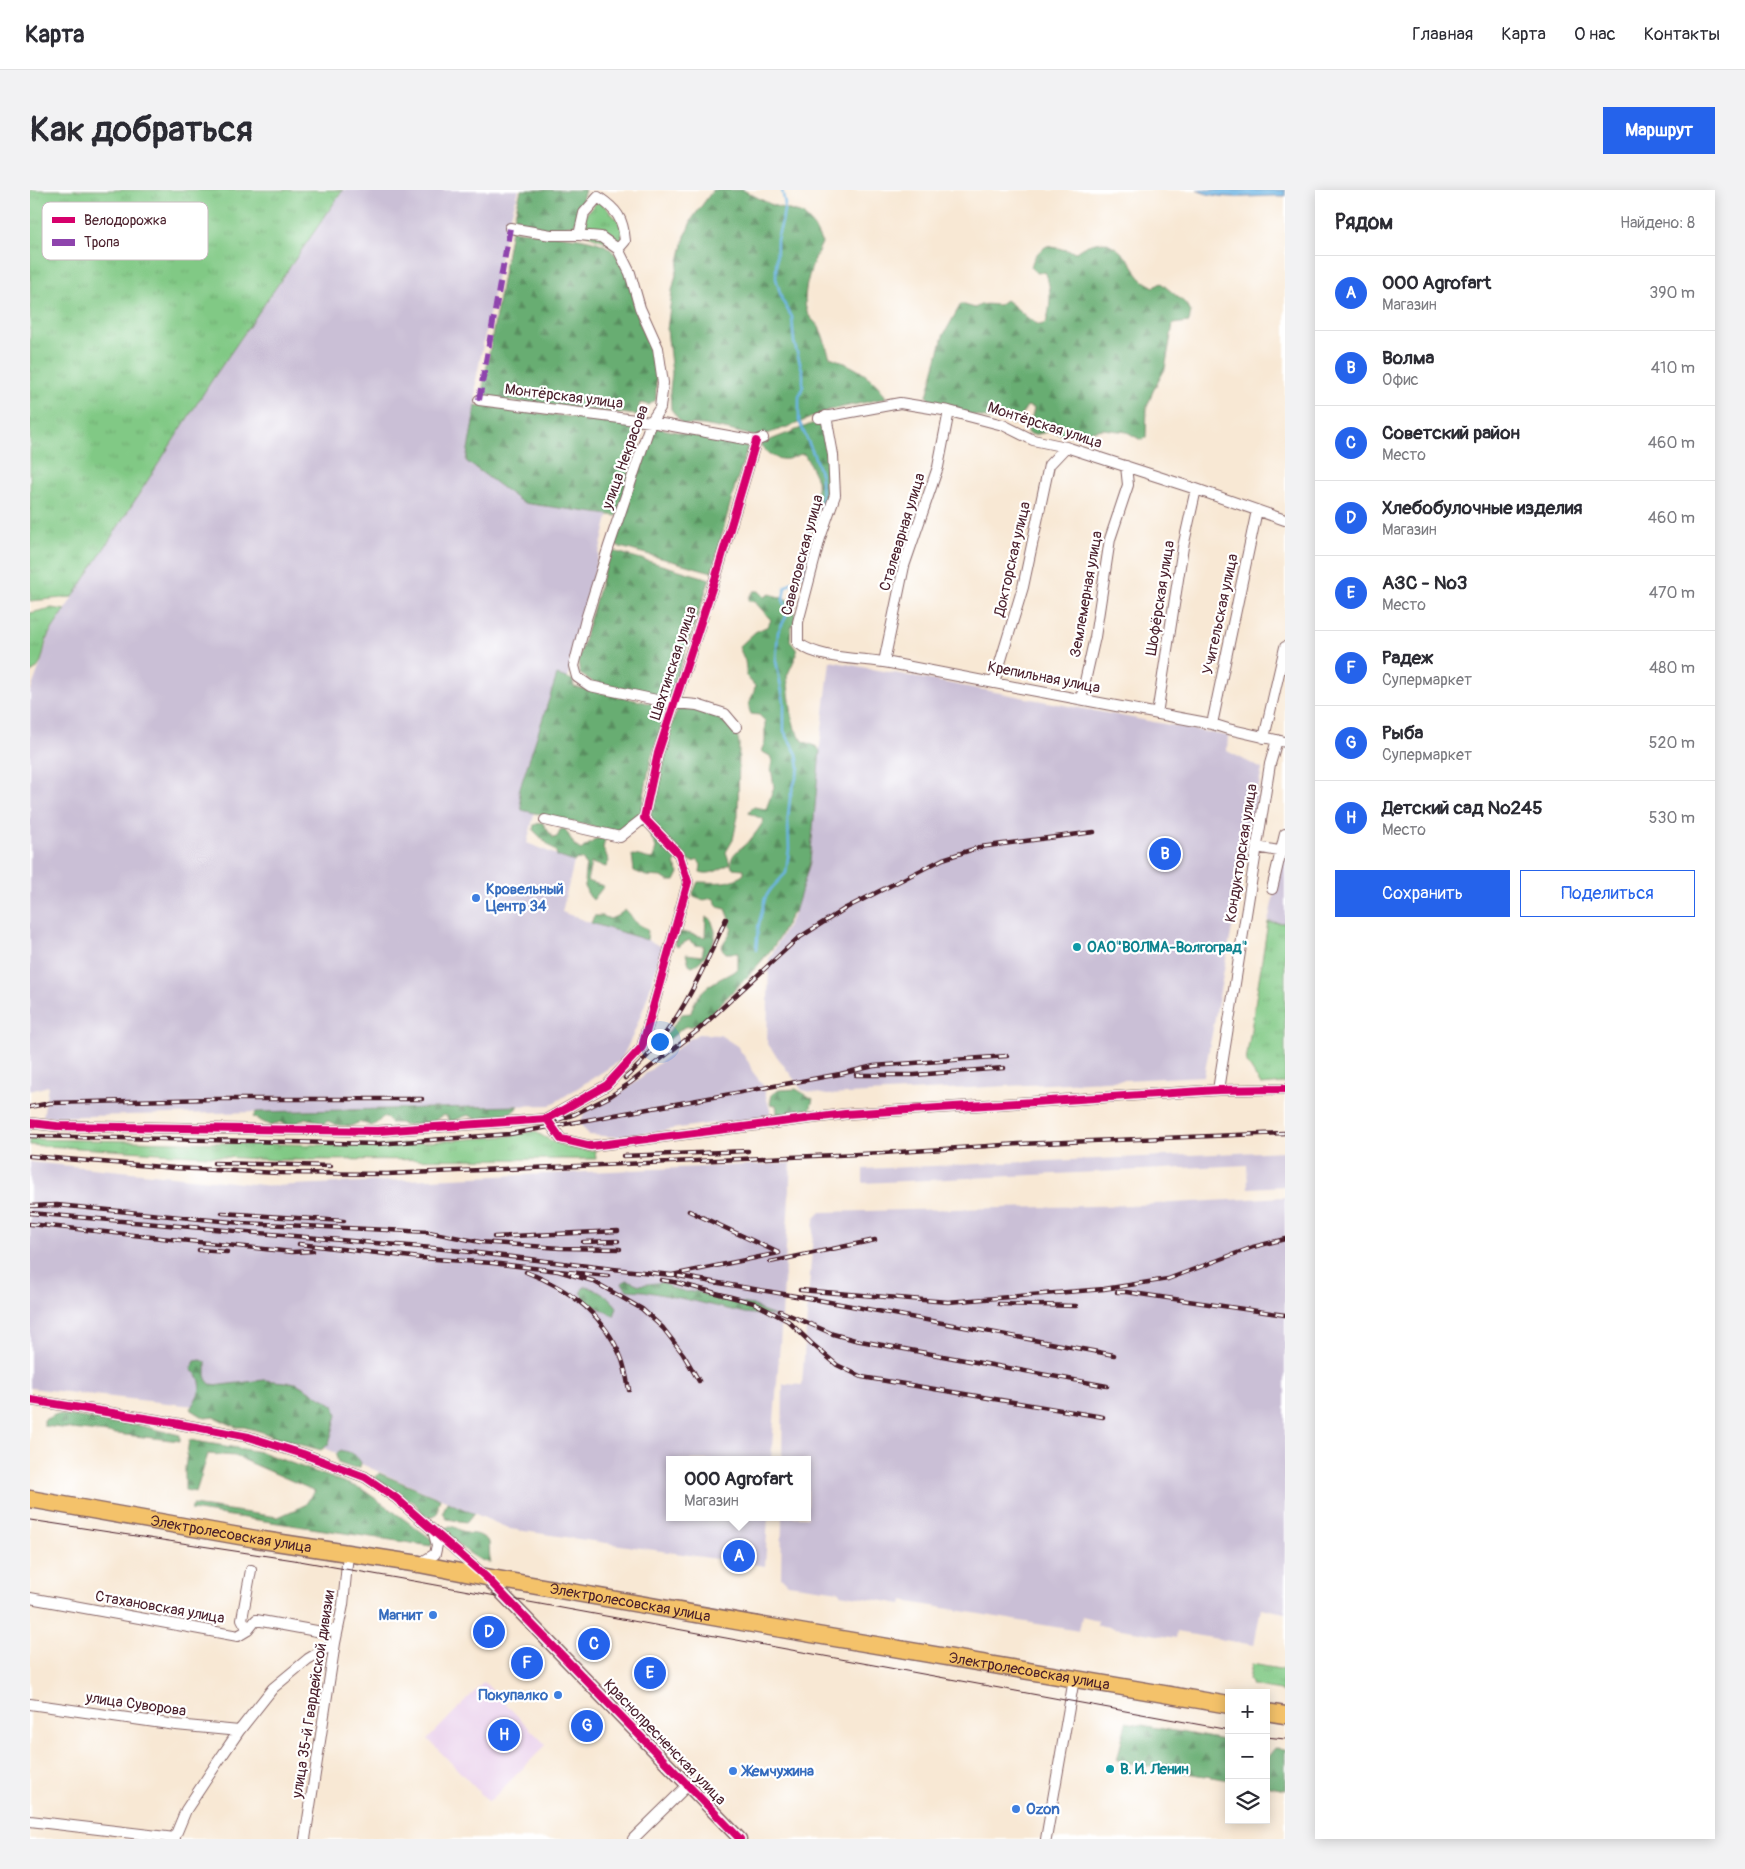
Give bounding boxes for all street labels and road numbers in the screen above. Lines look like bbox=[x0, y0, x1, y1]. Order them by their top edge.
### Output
street label: Монтёрская улица bbox=[504, 380, 624, 413]
street label: Монтёрская улица bbox=[985, 398, 1104, 453]
street label: улица Некрасова bbox=[598, 403, 653, 513]
street label: Сталеварная улица bbox=[875, 471, 929, 594]
street label: Савеловская улица bbox=[777, 493, 828, 618]
street label: Докторская улица bbox=[990, 500, 1035, 619]
street label: Землемерная улица bbox=[1066, 529, 1107, 659]
street label: Шофёрская улица bbox=[1142, 539, 1179, 657]
street label: Учительская улица bbox=[1198, 552, 1243, 676]
street label: Шахтинская улица bbox=[646, 604, 701, 722]
street label: Крепильная улица bbox=[986, 657, 1102, 698]
street label: Кондукторская улица bbox=[1221, 782, 1262, 924]
street label: Электролесовская улица bbox=[149, 1511, 313, 1557]
street label: Электролесовская улица bbox=[548, 1579, 712, 1626]
street label: Стахановская улица bbox=[94, 1587, 226, 1628]
street label: улица 35-й Гвардейской дивизии bbox=[288, 1588, 339, 1800]
street label: Электролесовская улица bbox=[947, 1649, 1111, 1695]
street label: Краснопресненская улица bbox=[599, 1675, 730, 1809]
street label: улица Суворова bbox=[84, 1688, 187, 1721]

